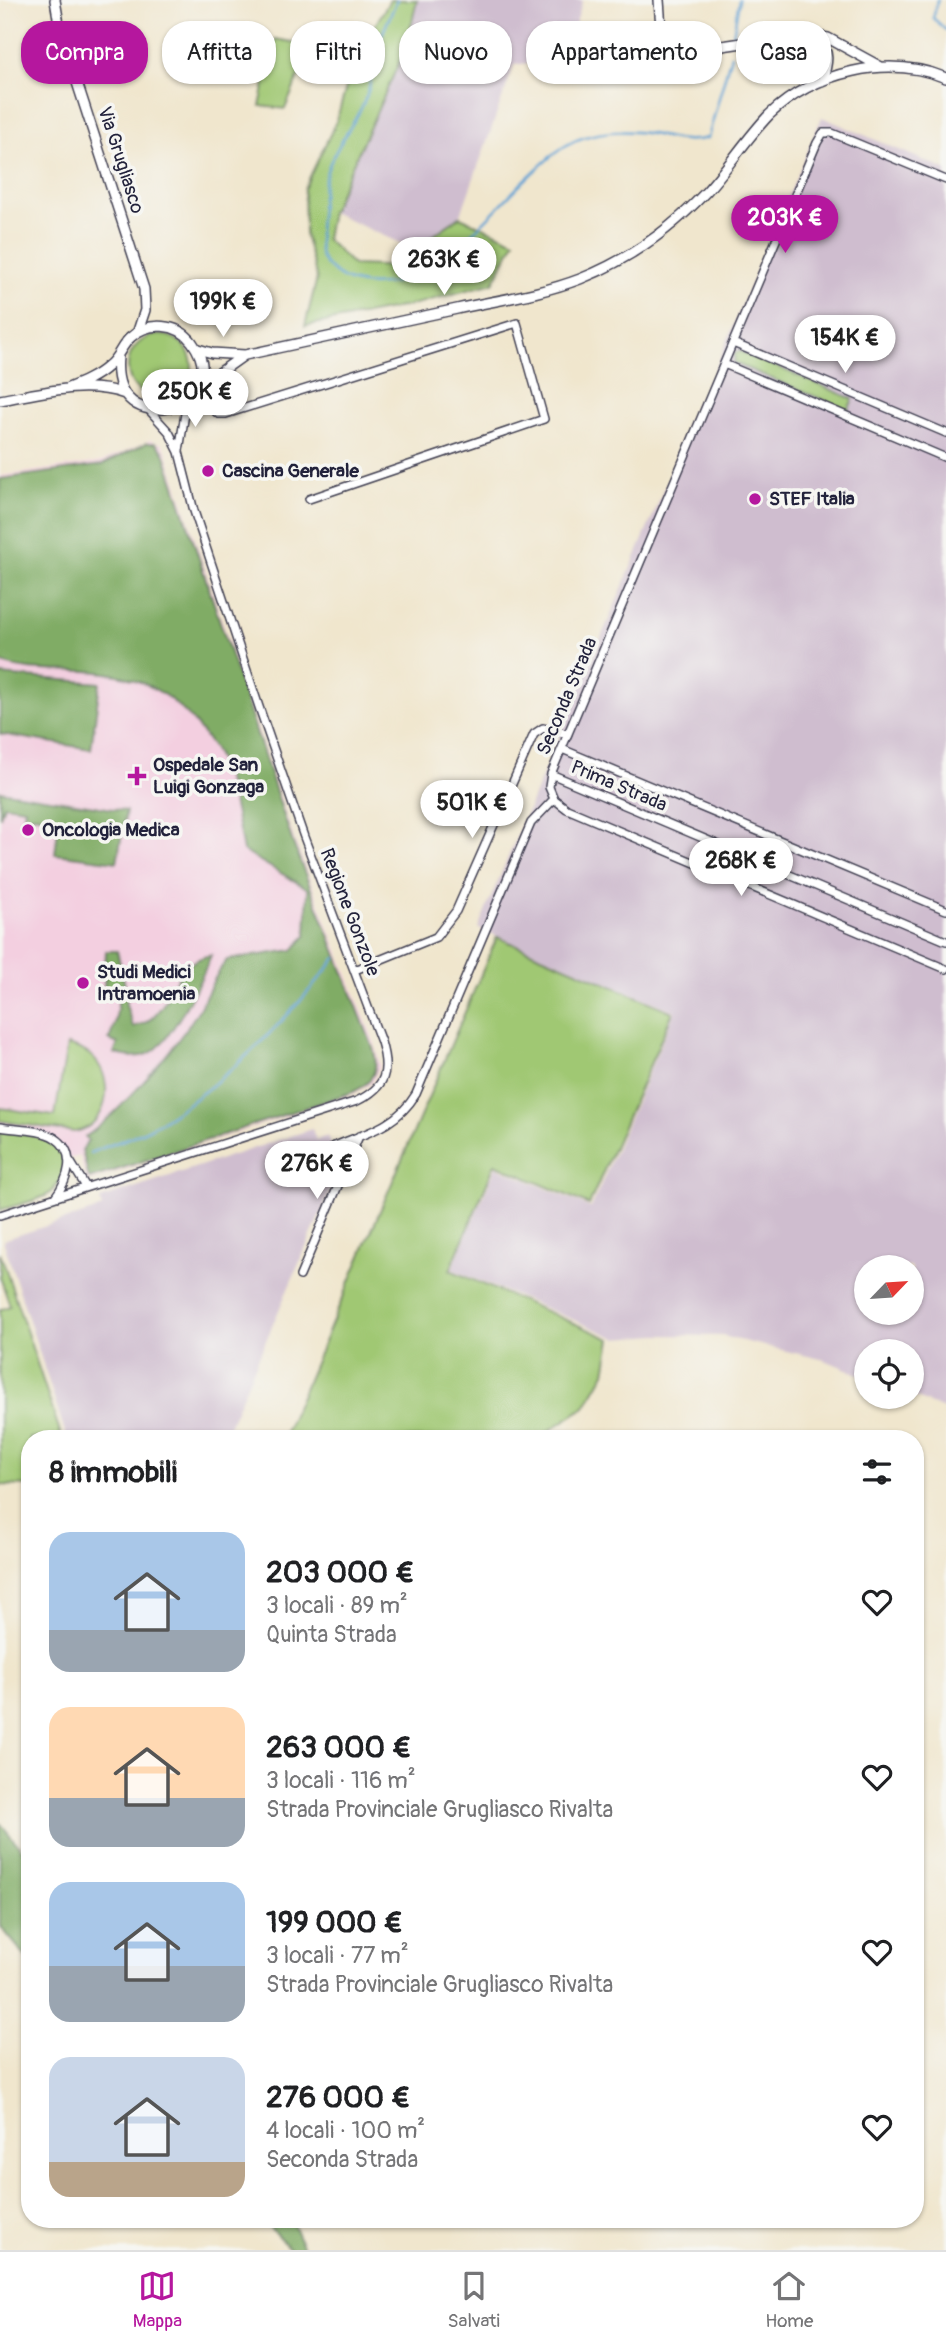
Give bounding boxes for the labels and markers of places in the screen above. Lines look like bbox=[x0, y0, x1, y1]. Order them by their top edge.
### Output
pin: 203K € bbox=[728, 196, 842, 255]
pin: 263K € bbox=[387, 238, 501, 297]
pin: 199K € bbox=[166, 280, 280, 339]
pin: 154K € bbox=[788, 316, 902, 375]
pin: 250K € bbox=[138, 370, 252, 429]
place label: Cascina Generale bbox=[222, 459, 359, 483]
marker: Cascina Generale bbox=[200, 463, 216, 479]
place label: STEF Italia bbox=[769, 487, 855, 511]
marker: STEF Italia bbox=[747, 491, 763, 507]
place label: Ospedale San Luigi Gonzaga bbox=[153, 753, 264, 799]
marker: Ospedale San Luigi Gonzaga bbox=[127, 766, 147, 786]
pin: 501K € bbox=[415, 780, 529, 840]
place label: Oncologia Medica bbox=[42, 818, 180, 842]
marker: Oncologia Medica bbox=[20, 822, 36, 838]
pin: 268K € bbox=[684, 838, 798, 898]
place label: Studi Medici Intramoenia bbox=[97, 960, 195, 1006]
marker: Studi Medici Intramoenia bbox=[75, 975, 91, 991]
pin: 276K € bbox=[260, 1142, 374, 1201]

